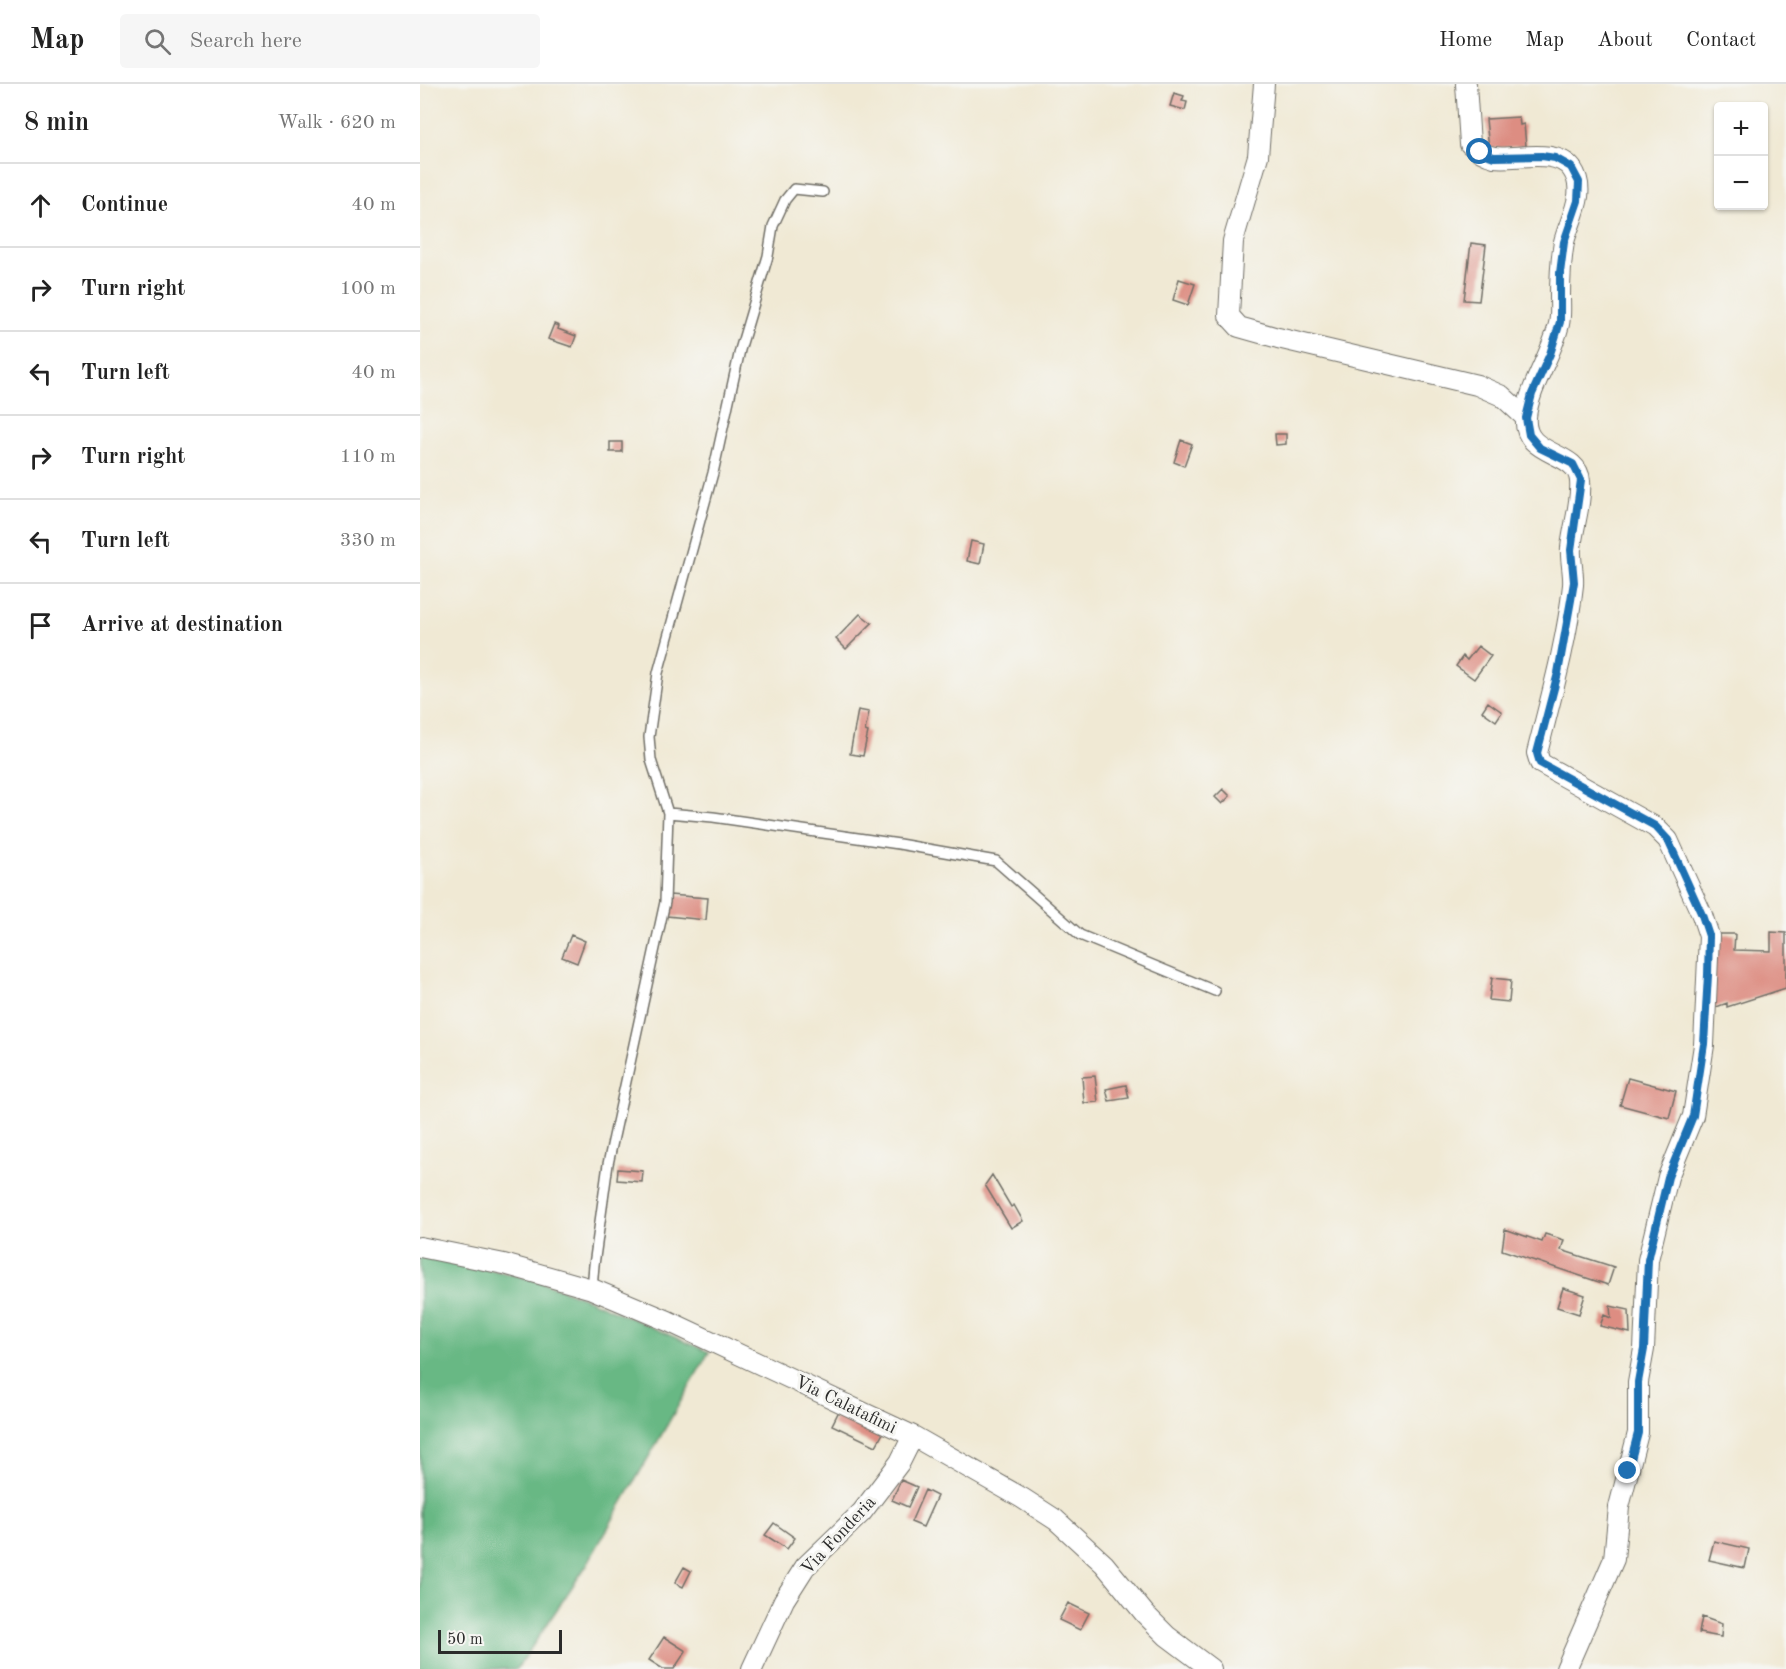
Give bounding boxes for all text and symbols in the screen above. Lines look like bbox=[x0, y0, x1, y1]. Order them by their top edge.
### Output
search box bbox=[120, 14, 540, 68]
icon: search bbox=[141, 25, 174, 58]
text: Map bbox=[30, 27, 84, 55]
text: Search here bbox=[189, 30, 302, 52]
text: Home bbox=[1439, 30, 1492, 51]
text: Map bbox=[1525, 30, 1564, 51]
text: About bbox=[1597, 30, 1653, 51]
text: Contact bbox=[1686, 30, 1756, 51]
map controls bbox=[1714, 102, 1768, 210]
button: + bbox=[1714, 102, 1768, 156]
text: 8 min bbox=[24, 110, 89, 136]
text: Walk · 620 m bbox=[277, 113, 396, 133]
route start bbox=[1466, 138, 1492, 164]
button: − bbox=[1714, 156, 1768, 210]
icon: ahead bbox=[24, 189, 57, 222]
text: Continue bbox=[81, 194, 168, 216]
text: 40 m bbox=[351, 195, 396, 215]
icon: right bbox=[24, 273, 57, 306]
text: Turn right bbox=[81, 278, 185, 300]
text: 100 m bbox=[340, 279, 396, 299]
icon: left bbox=[24, 357, 57, 390]
text: Turn left bbox=[81, 362, 170, 384]
text: 40 m bbox=[351, 363, 396, 383]
icon: right bbox=[24, 441, 57, 474]
text: Turn right bbox=[81, 446, 185, 468]
text: 110 m bbox=[340, 447, 396, 467]
icon: left bbox=[24, 525, 57, 558]
text: Turn left bbox=[81, 530, 170, 552]
text: 330 m bbox=[340, 531, 396, 551]
icon: arrive bbox=[24, 609, 57, 642]
text: Arrive at destination bbox=[81, 614, 283, 636]
street label: Via Calatafimi bbox=[792, 1373, 899, 1437]
route end bbox=[1614, 1457, 1640, 1483]
street label: Via Fonderia bbox=[798, 1493, 880, 1578]
scale bar bbox=[438, 1627, 562, 1654]
text: 50 m bbox=[447, 1632, 483, 1648]

